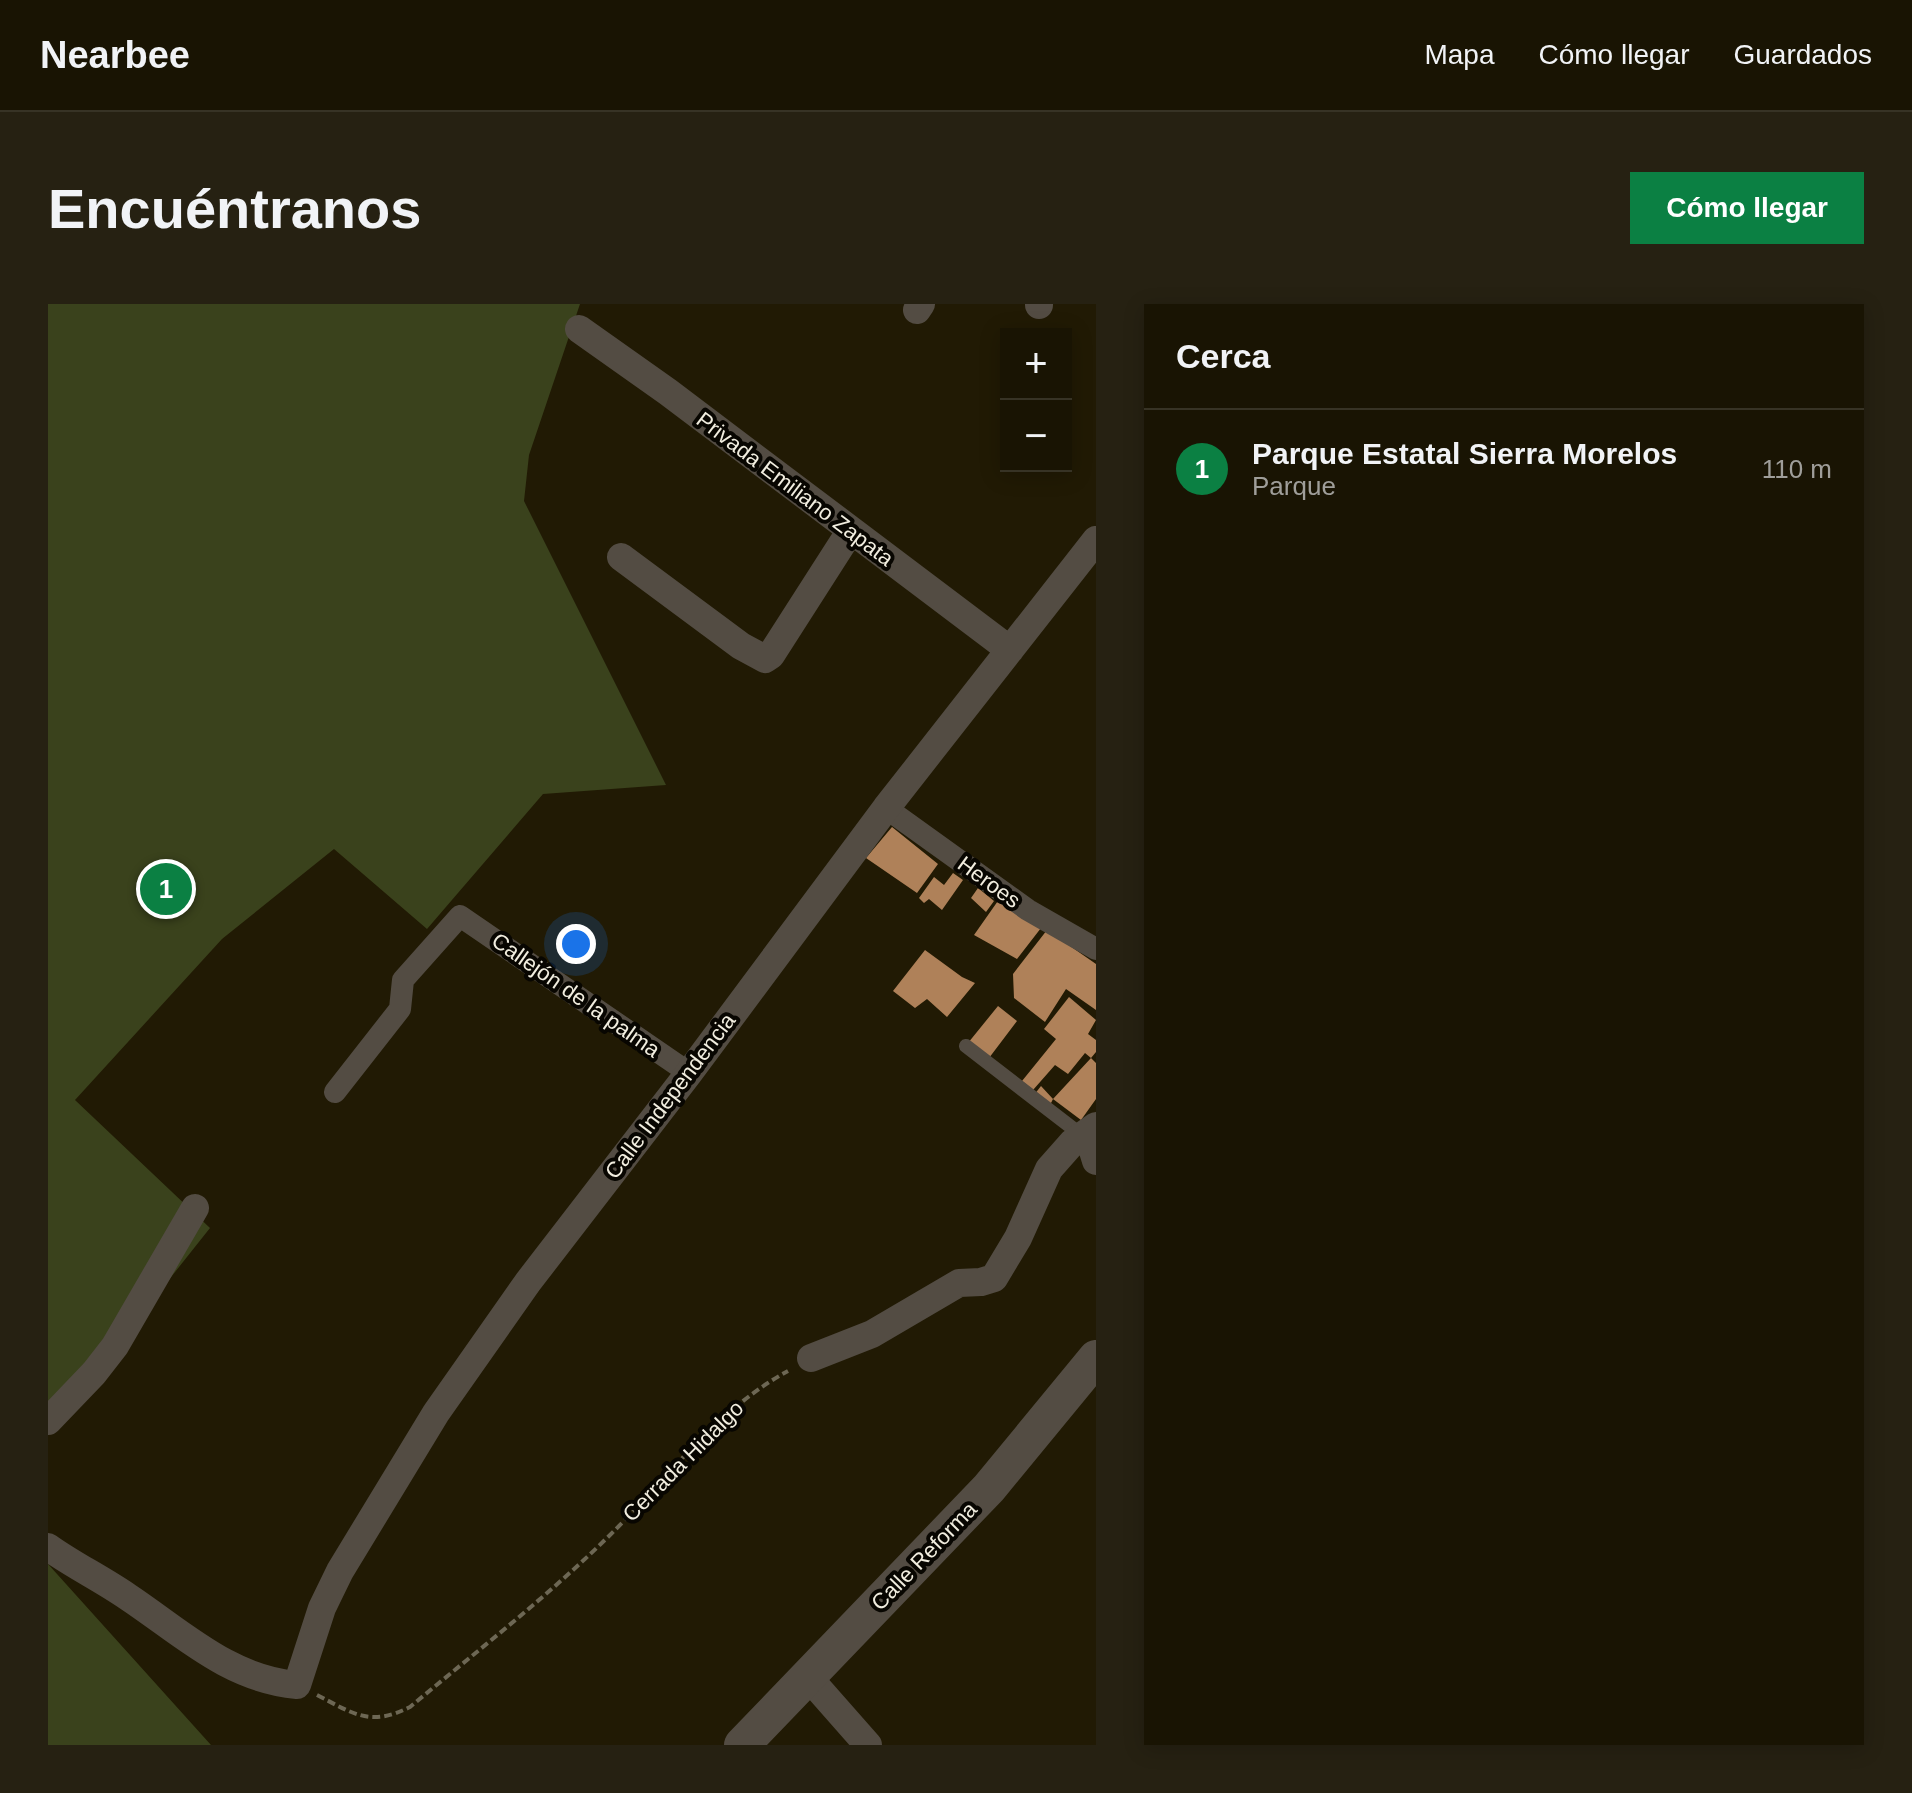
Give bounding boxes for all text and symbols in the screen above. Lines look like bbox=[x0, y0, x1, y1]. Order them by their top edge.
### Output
text: Nearbee bbox=[40, 34, 190, 76]
text: Mapa bbox=[1424, 39, 1495, 70]
text: Cómo llegar bbox=[1539, 39, 1689, 70]
text: Guardados bbox=[1733, 39, 1872, 70]
button: Cómo llegar bbox=[1630, 172, 1864, 244]
text: Encuéntranos bbox=[48, 177, 421, 240]
map controls bbox=[1000, 328, 1072, 472]
button: + bbox=[1000, 328, 1072, 400]
text: Cerca bbox=[1176, 337, 1271, 375]
button: − bbox=[1000, 400, 1072, 472]
street label: Privada Emiliano Zapata bbox=[692, 407, 899, 572]
text: Parque Estatal Sierra Morelos bbox=[1252, 437, 1677, 470]
text: 1 bbox=[1195, 454, 1209, 484]
text: 110 m bbox=[1762, 454, 1832, 484]
text: Parque bbox=[1252, 471, 1336, 501]
street label: Heroes bbox=[953, 851, 1025, 913]
pin: 1 bbox=[140, 859, 192, 919]
your location bbox=[556, 924, 596, 964]
street label: Callejón de la palma bbox=[487, 928, 665, 1063]
street label: Calle Independencia bbox=[600, 1008, 741, 1184]
street label: Cerrada Hidalgo bbox=[618, 1396, 748, 1526]
street label: Calle Reforma bbox=[866, 1496, 982, 1615]

